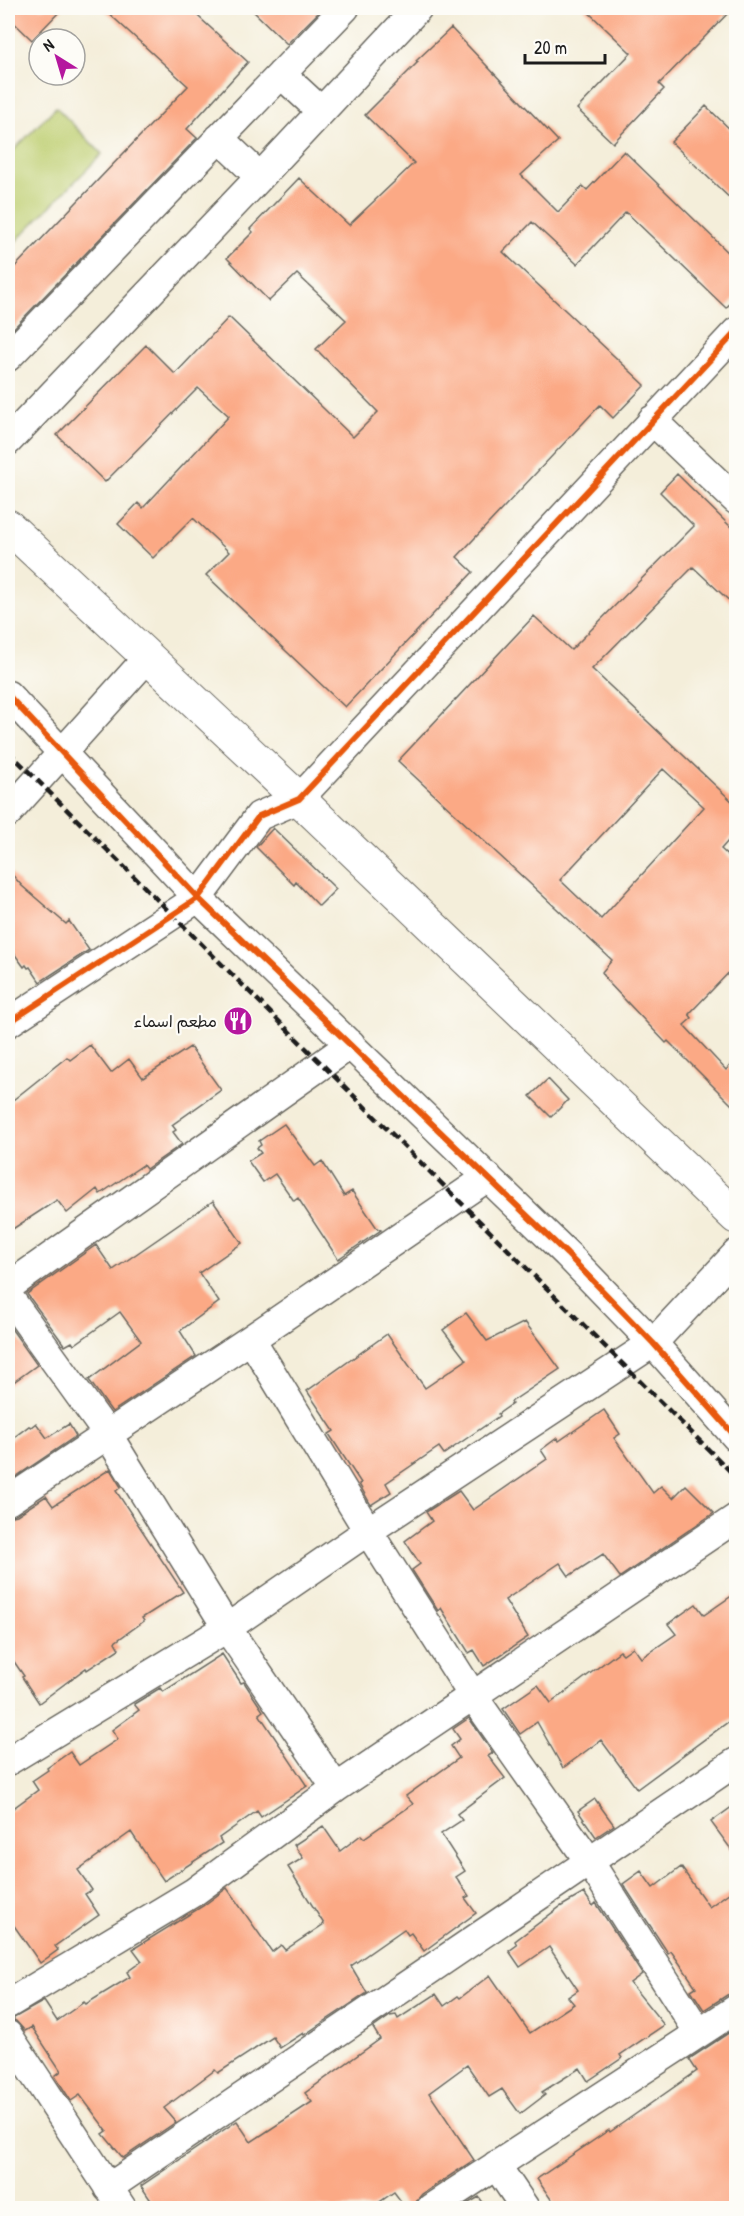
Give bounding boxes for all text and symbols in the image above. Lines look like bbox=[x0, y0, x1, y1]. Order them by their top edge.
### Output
north arrow bbox=[27, 27, 87, 87]
scale bar bbox=[525, 27, 604, 65]
text: N bbox=[38, 33, 58, 56]
text: 20 m bbox=[534, 35, 567, 60]
restaurant icon: مطعم اسماء bbox=[222, 1005, 254, 1037]
place label: مطعم اسماء bbox=[134, 1010, 217, 1034]

